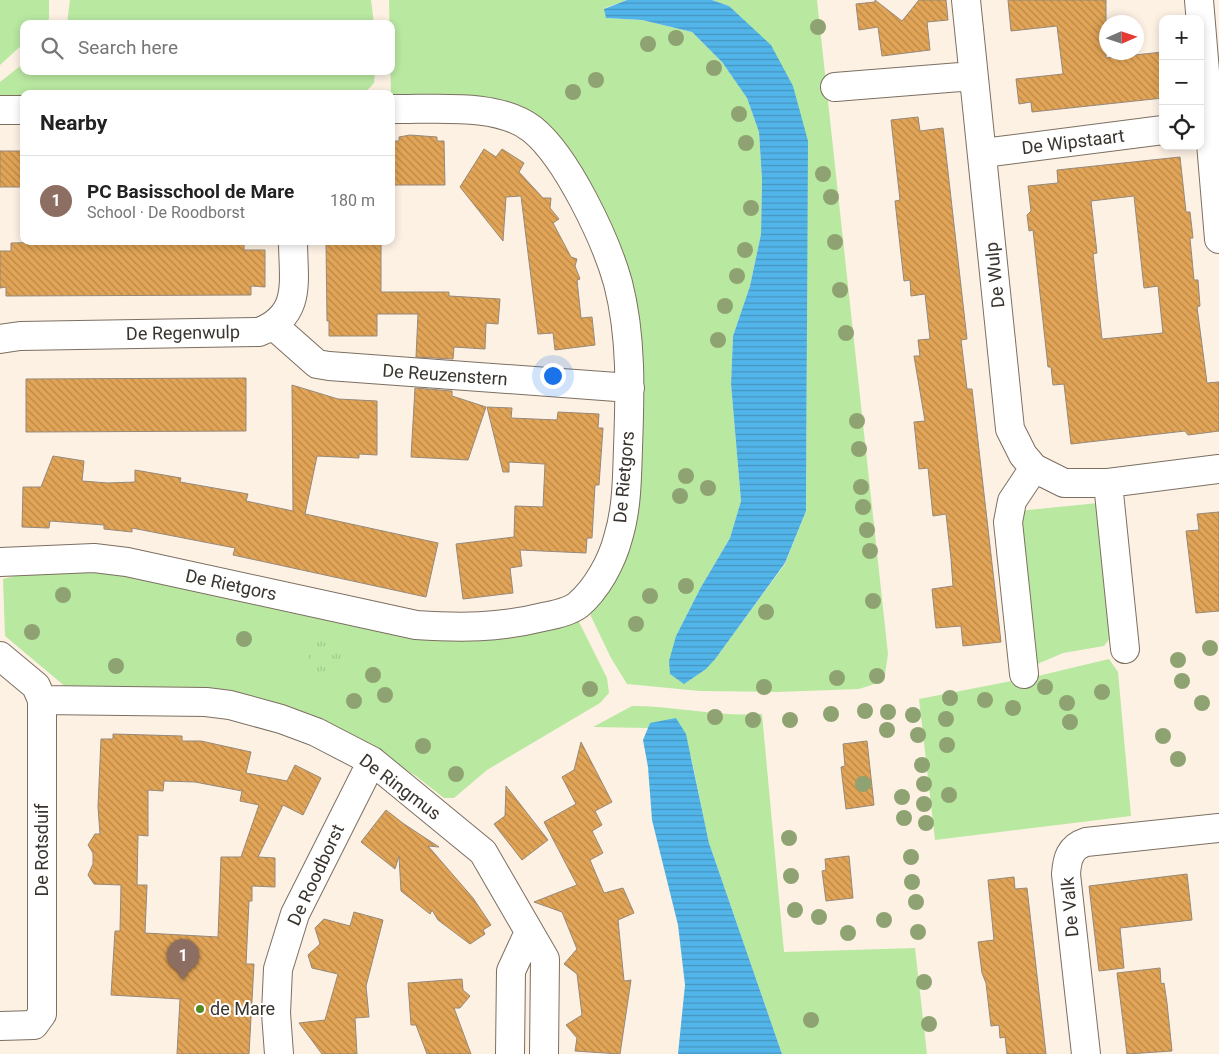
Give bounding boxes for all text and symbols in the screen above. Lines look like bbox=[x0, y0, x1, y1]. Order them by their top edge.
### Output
north arrow bbox=[1099, 15, 1144, 60]
map controls bbox=[1159, 15, 1204, 150]
button: + bbox=[1159, 15, 1204, 60]
search box bbox=[20, 20, 395, 75]
icon: search bbox=[38, 34, 66, 62]
text: Search here bbox=[78, 36, 178, 59]
button: − bbox=[1159, 60, 1204, 105]
button: locate bbox=[1159, 105, 1204, 150]
text: Nearby bbox=[40, 111, 107, 135]
street label: De Wipstaart bbox=[1020, 125, 1126, 158]
text: PC Basisschool de Mare bbox=[87, 180, 294, 203]
text: 1 bbox=[51, 191, 61, 210]
text: 180 m bbox=[330, 191, 375, 210]
text: School · De Roodborst bbox=[87, 203, 245, 222]
street label: De Wulp bbox=[981, 241, 1008, 309]
street label: De Regenwulp bbox=[126, 321, 240, 344]
street label: De Reuzenstern bbox=[382, 360, 508, 389]
your location bbox=[540, 363, 566, 389]
street label: De Rietgors bbox=[609, 430, 638, 524]
street label: De Rietgors bbox=[184, 565, 279, 604]
street label: De Ringmus bbox=[356, 749, 445, 824]
street label: De Rotsduif bbox=[31, 803, 52, 897]
street label: De Roodborst bbox=[283, 821, 348, 929]
street label: De Valk bbox=[1056, 875, 1083, 938]
pin: 1 bbox=[167, 939, 199, 980]
place label: de Mare bbox=[210, 998, 275, 1019]
marker: de Mare bbox=[194, 1003, 206, 1015]

